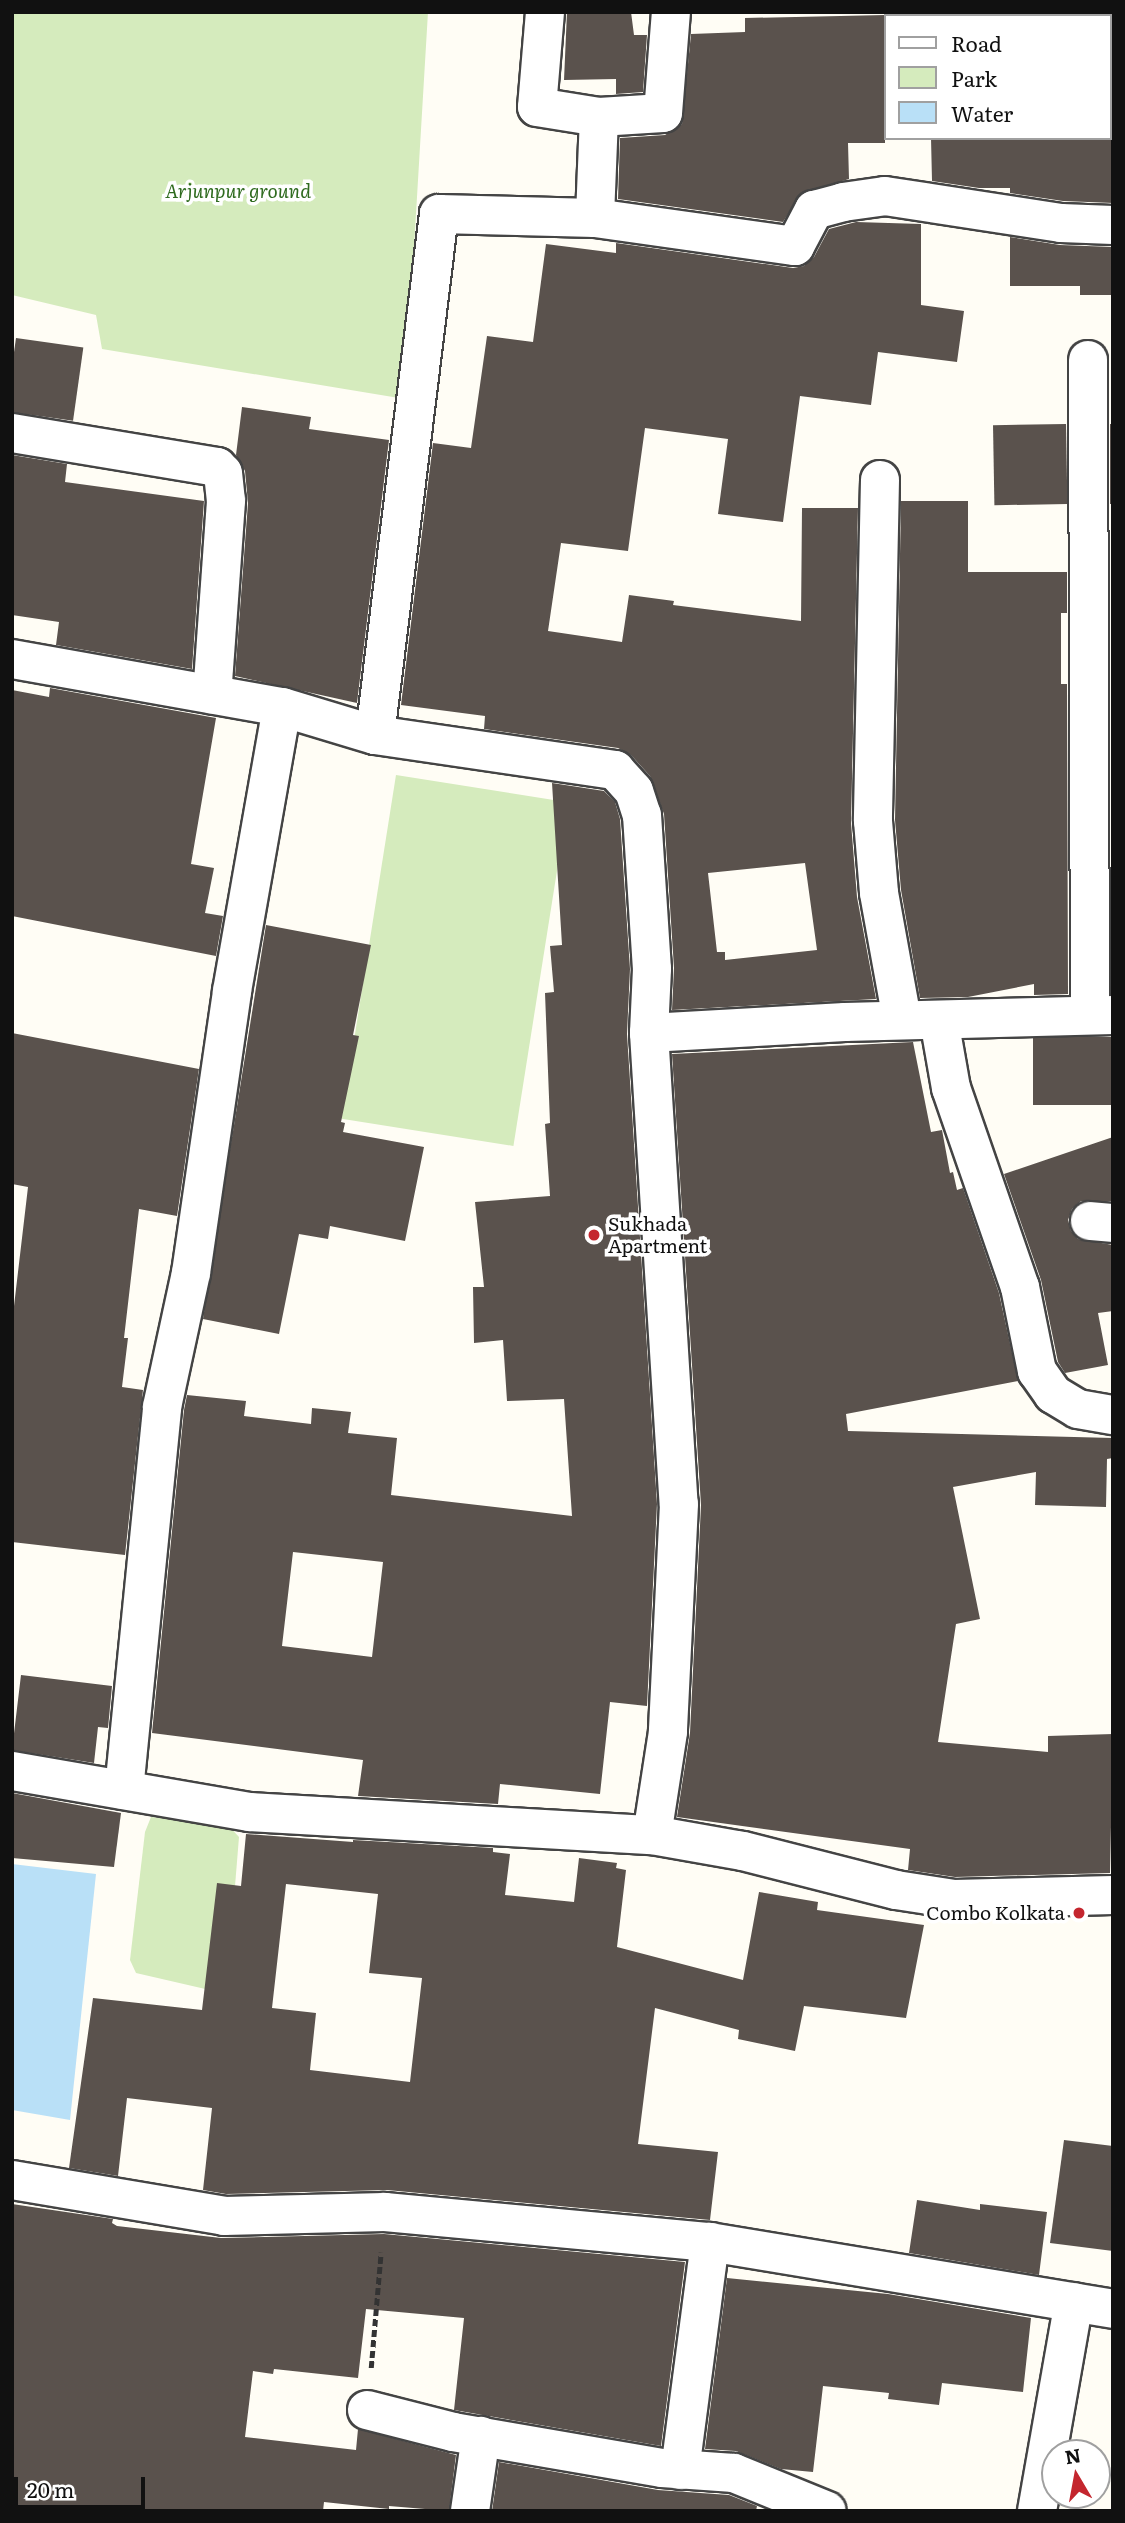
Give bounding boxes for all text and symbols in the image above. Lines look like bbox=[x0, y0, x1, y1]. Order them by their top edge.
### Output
legend bbox=[884, 14, 1111, 140]
text: Road bbox=[951, 27, 1002, 58]
text: Park bbox=[951, 62, 997, 93]
text: Water bbox=[951, 97, 1013, 128]
park label: Arjunpur ground bbox=[165, 180, 311, 202]
place label: Sukhada Apartment bbox=[608, 1213, 707, 1257]
marker: Sukhada Apartment bbox=[586, 1227, 602, 1243]
place label: Combo Kolkata bbox=[926, 1902, 1065, 1924]
marker: Combo Kolkata bbox=[1071, 1905, 1087, 1921]
north arrow bbox=[1041, 2439, 1111, 2509]
text: N bbox=[1062, 2440, 1083, 2470]
scale bar bbox=[18, 2464, 149, 2508]
text: 20 m bbox=[27, 2473, 74, 2504]

